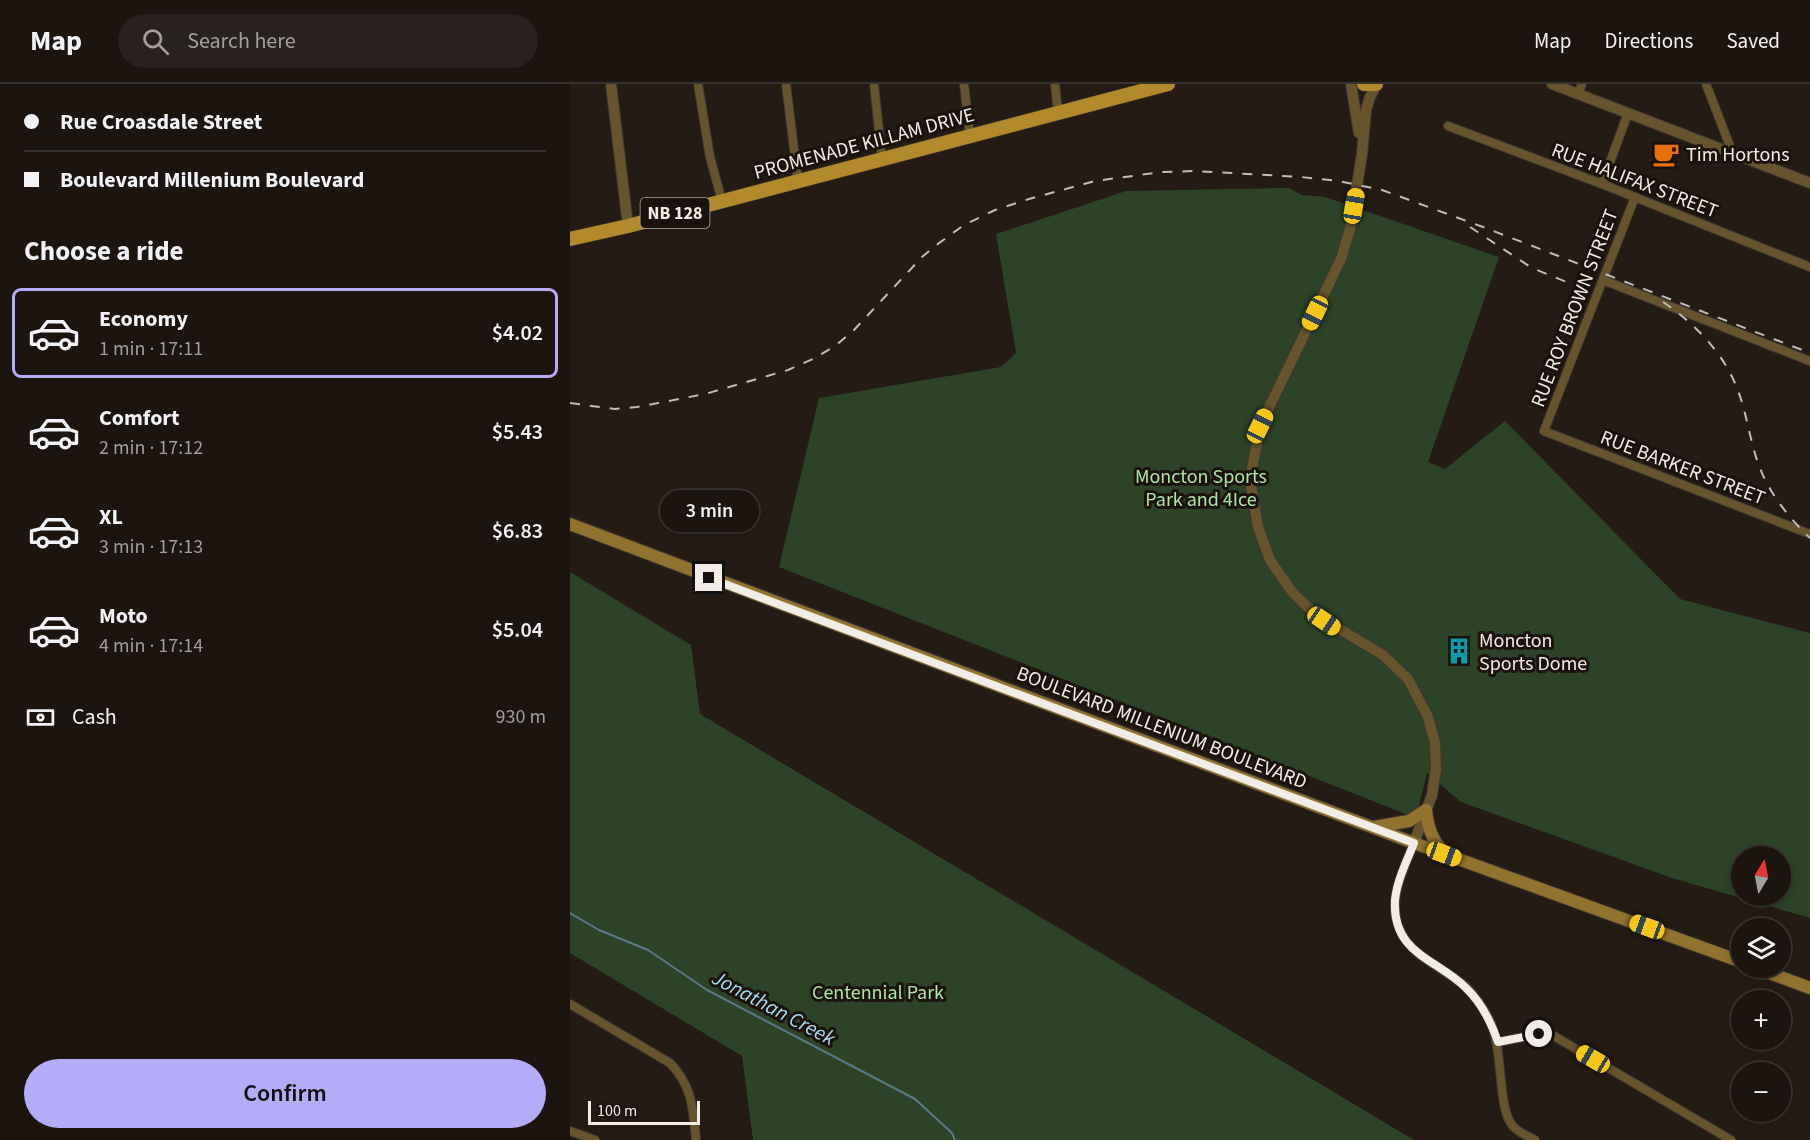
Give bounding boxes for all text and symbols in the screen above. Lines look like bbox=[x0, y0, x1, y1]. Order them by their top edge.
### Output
search box bbox=[118, 14, 538, 68]
text: Map bbox=[30, 21, 82, 61]
icon: search bbox=[139, 25, 172, 58]
text: Search here bbox=[187, 25, 296, 57]
text: Map bbox=[1534, 26, 1572, 56]
text: Directions bbox=[1605, 26, 1693, 56]
text: Saved bbox=[1726, 26, 1780, 56]
street label: PROMENADE KILLAM DRIVE bbox=[751, 101, 978, 187]
text: Rue Croasdale Street bbox=[60, 106, 262, 138]
street label: RUE HALIFAX STREET bbox=[1547, 136, 1722, 226]
cafe icon: Tim Hortons bbox=[1651, 139, 1681, 169]
place label: Tim Hortons bbox=[1686, 141, 1790, 169]
text: Boulevard Millenium Boulevard bbox=[60, 164, 364, 196]
car bbox=[1342, 187, 1366, 225]
road number: NB 128 bbox=[640, 198, 710, 228]
street label: RUE ROY BROWN STREET bbox=[1524, 205, 1626, 411]
text: Choose a ride bbox=[24, 232, 184, 271]
car bbox=[1299, 293, 1331, 333]
text: Economy bbox=[99, 303, 188, 335]
icon: car bbox=[27, 306, 81, 360]
text: $4.02 bbox=[492, 317, 543, 349]
text: 1 min · 17:11 bbox=[99, 335, 203, 363]
text: Comfort bbox=[99, 402, 180, 434]
icon: car bbox=[27, 405, 81, 459]
car bbox=[1244, 406, 1276, 446]
text: $5.43 bbox=[492, 416, 543, 448]
street label: RUE BARKER STREET bbox=[1596, 424, 1769, 512]
text: 2 min · 17:12 bbox=[99, 434, 203, 462]
park label: Moncton Sports Park and 4Ice bbox=[1135, 463, 1267, 514]
callout: 3 min bbox=[660, 491, 758, 533]
text: 3 min bbox=[686, 497, 733, 525]
text: XL bbox=[99, 501, 123, 533]
icon: car bbox=[27, 504, 81, 558]
text: $6.83 bbox=[492, 515, 543, 547]
text: 3 min · 17:13 bbox=[99, 533, 203, 561]
route end bbox=[695, 564, 722, 591]
text: Moto bbox=[99, 600, 148, 632]
icon: car bbox=[27, 603, 81, 657]
car bbox=[1304, 603, 1344, 639]
text: $5.04 bbox=[492, 614, 543, 646]
place label: Moncton Sports Dome bbox=[1479, 627, 1587, 678]
text: 4 min · 17:14 bbox=[99, 632, 203, 660]
building icon: Moncton Sports Dome bbox=[1444, 636, 1474, 666]
street label: BOULEVARD MILLENIUM BOULEVARD bbox=[1012, 660, 1311, 796]
icon: cash bbox=[24, 701, 57, 734]
text: Cash bbox=[72, 701, 117, 733]
text: 930 m bbox=[496, 703, 546, 731]
car bbox=[1424, 839, 1464, 869]
north arrow bbox=[1731, 846, 1791, 906]
map controls bbox=[1731, 846, 1791, 1122]
car bbox=[1627, 912, 1667, 942]
button: layers bbox=[1731, 918, 1791, 978]
water label: Jonathan Creek bbox=[706, 962, 842, 1054]
park label: Centennial Park bbox=[812, 979, 944, 1007]
button: + bbox=[1731, 990, 1791, 1050]
route start bbox=[1525, 1020, 1552, 1047]
car bbox=[1573, 1042, 1613, 1076]
button: Confirm bbox=[24, 1059, 546, 1128]
button: − bbox=[1731, 1062, 1791, 1122]
scale bar bbox=[588, 1098, 700, 1126]
text: 100 m bbox=[597, 1100, 637, 1122]

